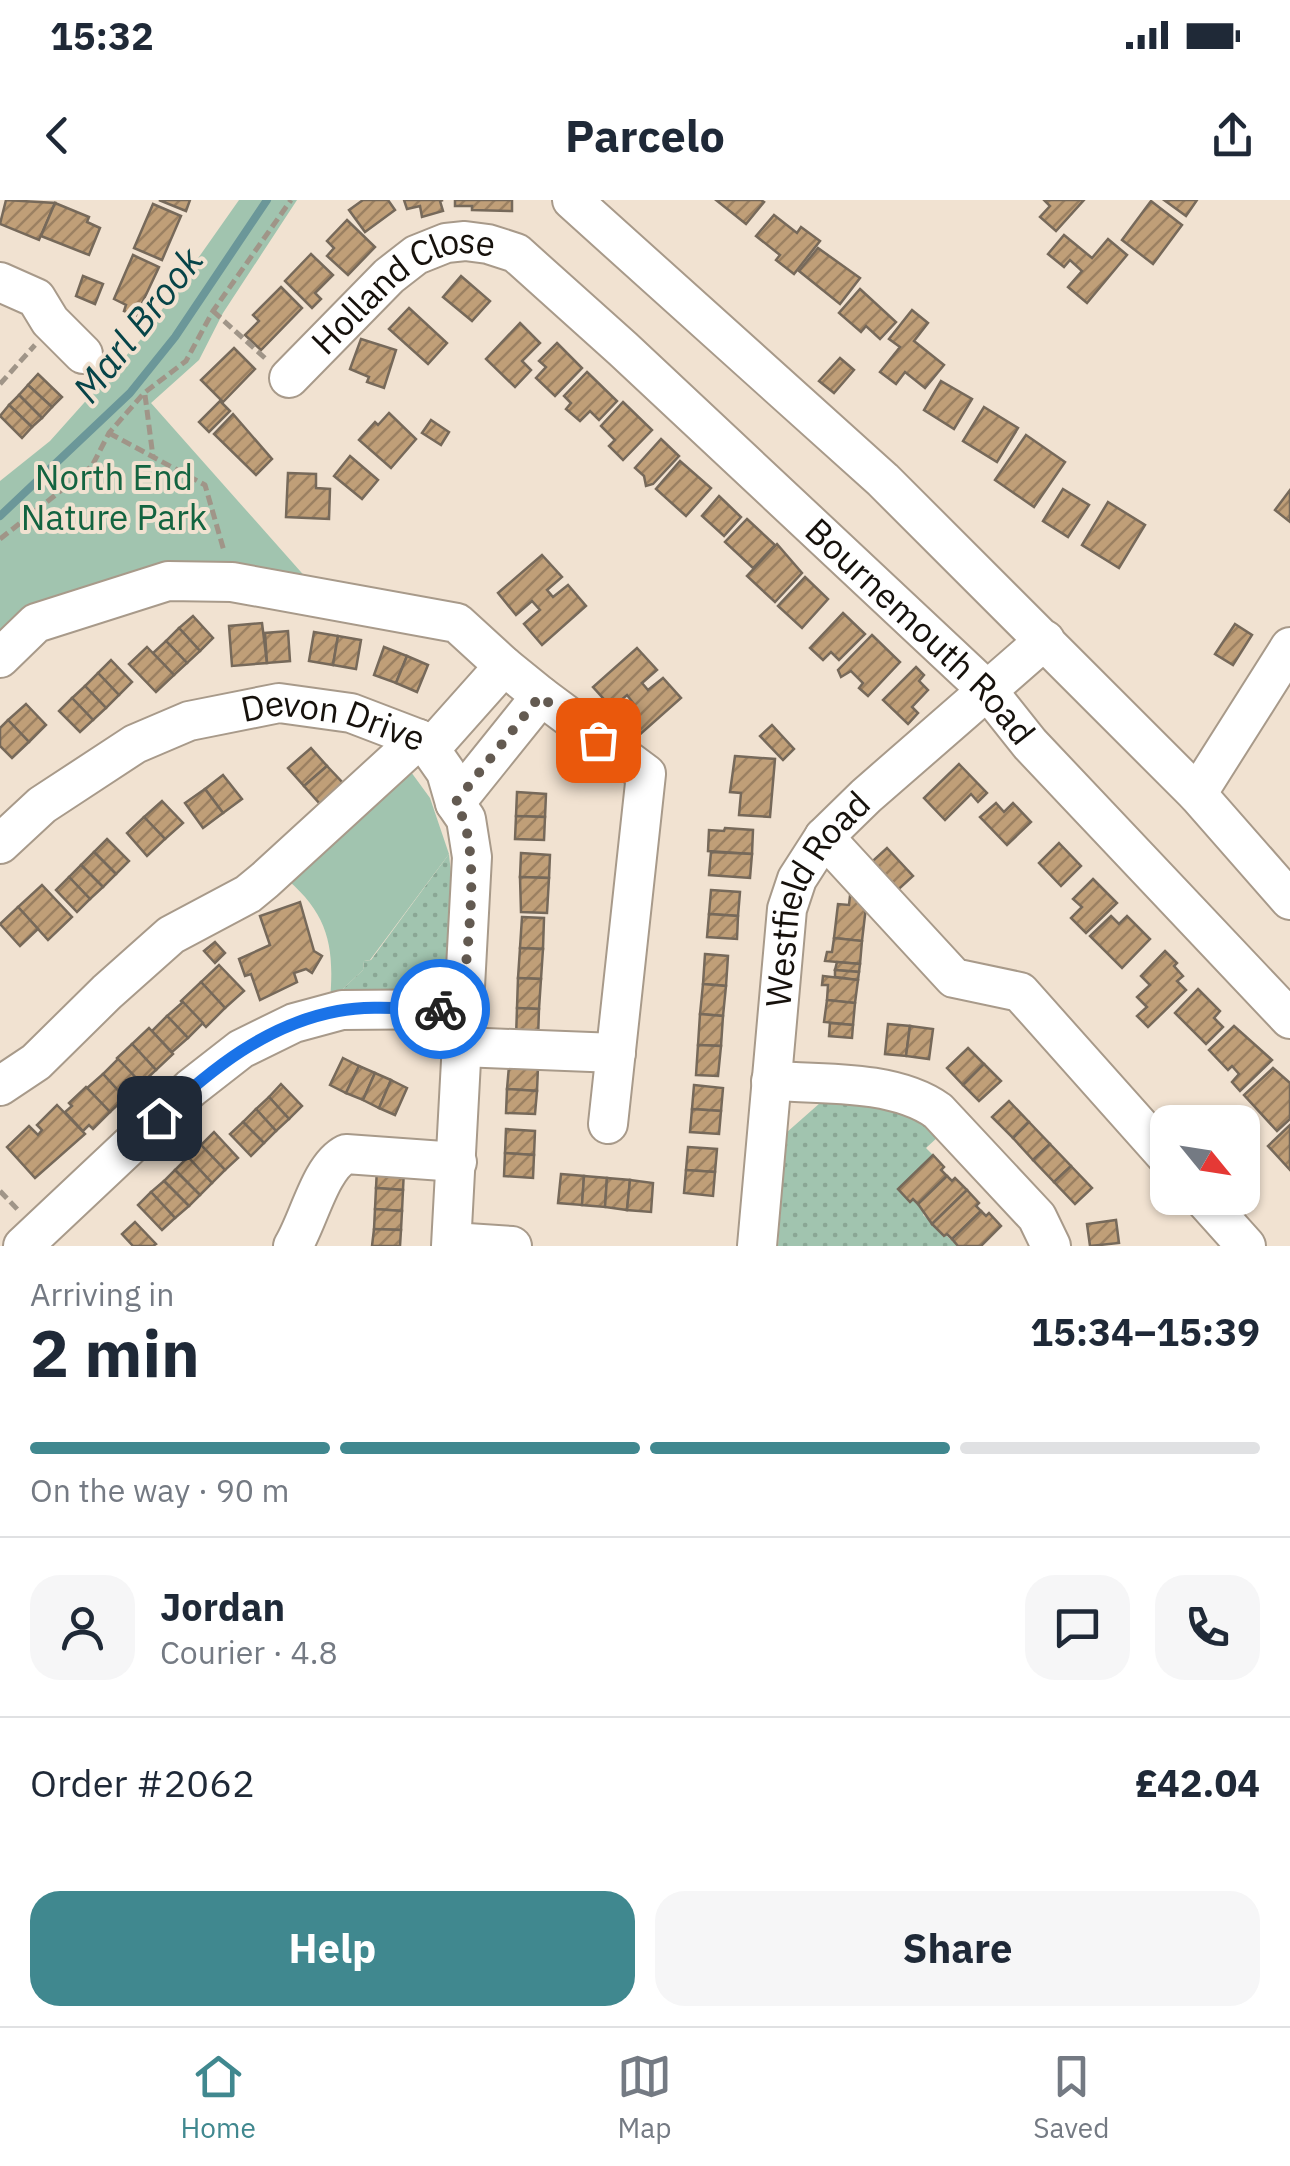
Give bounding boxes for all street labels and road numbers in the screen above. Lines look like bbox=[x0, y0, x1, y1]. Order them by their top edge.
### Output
street label: Holland Close bbox=[301, 216, 498, 364]
street label: Bournemouth Road bbox=[796, 508, 1046, 754]
street label: Devon Drive bbox=[237, 679, 432, 761]
street label: Westfield Road bbox=[754, 781, 880, 1009]

